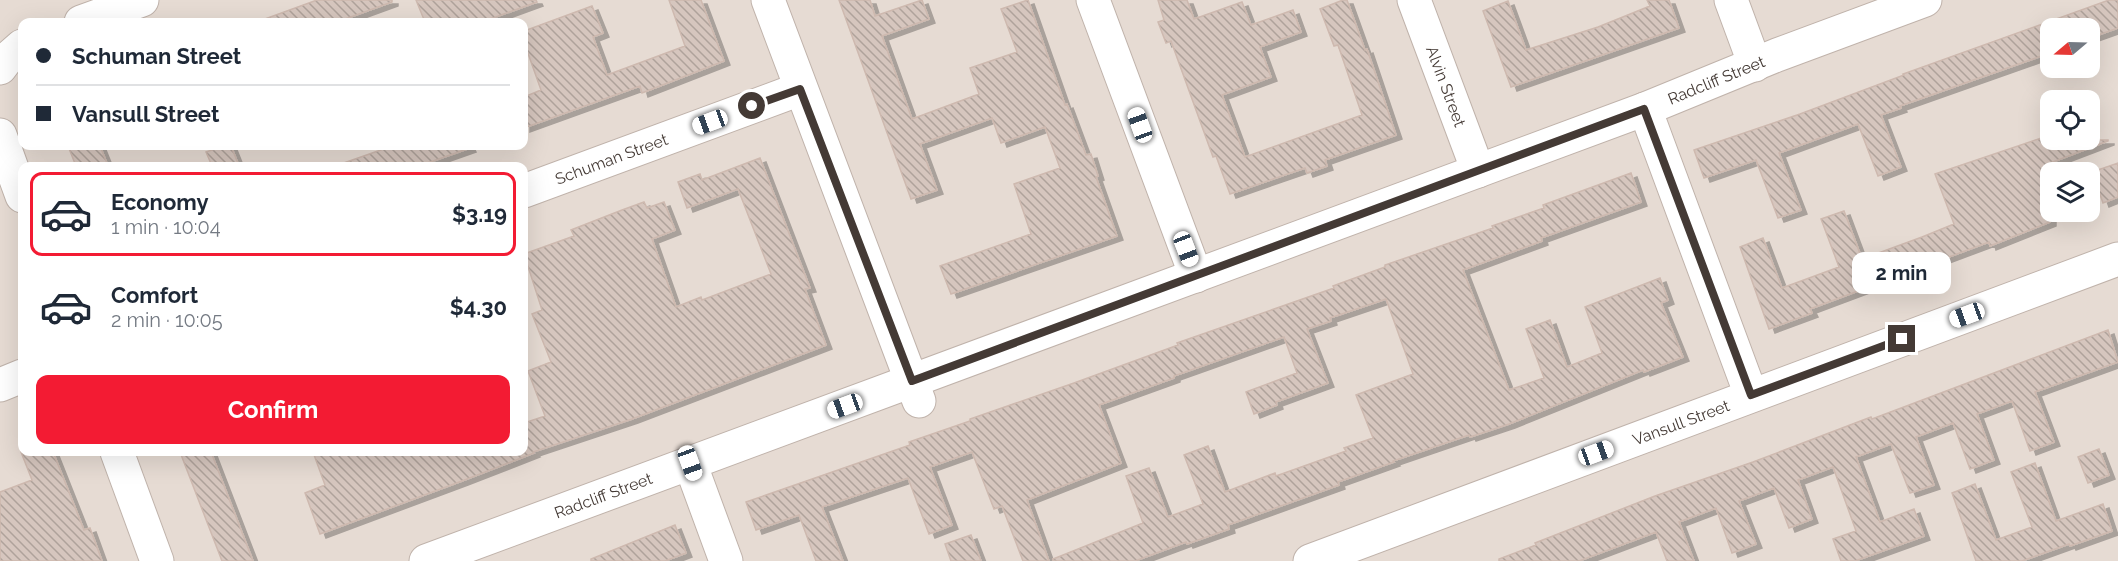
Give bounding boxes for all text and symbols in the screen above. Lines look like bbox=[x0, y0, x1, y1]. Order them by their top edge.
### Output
north arrow bbox=[2040, 18, 2100, 78]
map controls bbox=[2040, 18, 2100, 222]
text: Schuman Street bbox=[72, 43, 241, 69]
street label: Alvin Street bbox=[1422, 43, 1470, 130]
street label: Radcliff Street bbox=[1665, 52, 1768, 109]
button: locate bbox=[2040, 90, 2100, 150]
route start bbox=[738, 92, 765, 119]
text: Vansull Street bbox=[72, 101, 219, 127]
car bbox=[1125, 105, 1155, 145]
car bbox=[690, 107, 730, 137]
street label: Schuman Street bbox=[552, 130, 671, 189]
button: layers bbox=[2040, 162, 2100, 222]
icon: car bbox=[39, 187, 93, 241]
text: Economy bbox=[111, 189, 209, 215]
text: $3.19 bbox=[452, 201, 507, 227]
text: 1 min · 10:04 bbox=[111, 215, 221, 239]
car bbox=[1171, 229, 1201, 269]
callout: 2 min bbox=[1852, 252, 1952, 294]
text: 2 min bbox=[1876, 261, 1927, 285]
icon: car bbox=[39, 280, 93, 334]
text: Comfort bbox=[111, 282, 198, 308]
text: $4.30 bbox=[450, 294, 507, 320]
car bbox=[1947, 300, 1987, 330]
text: 2 min · 10:05 bbox=[111, 308, 223, 332]
route end bbox=[1888, 325, 1915, 352]
button: Confirm bbox=[36, 375, 510, 444]
car bbox=[825, 391, 865, 421]
street label: Vansull Street bbox=[1630, 396, 1733, 450]
car bbox=[1576, 438, 1616, 468]
car bbox=[675, 443, 705, 483]
street label: Radcliff Street bbox=[552, 469, 656, 523]

